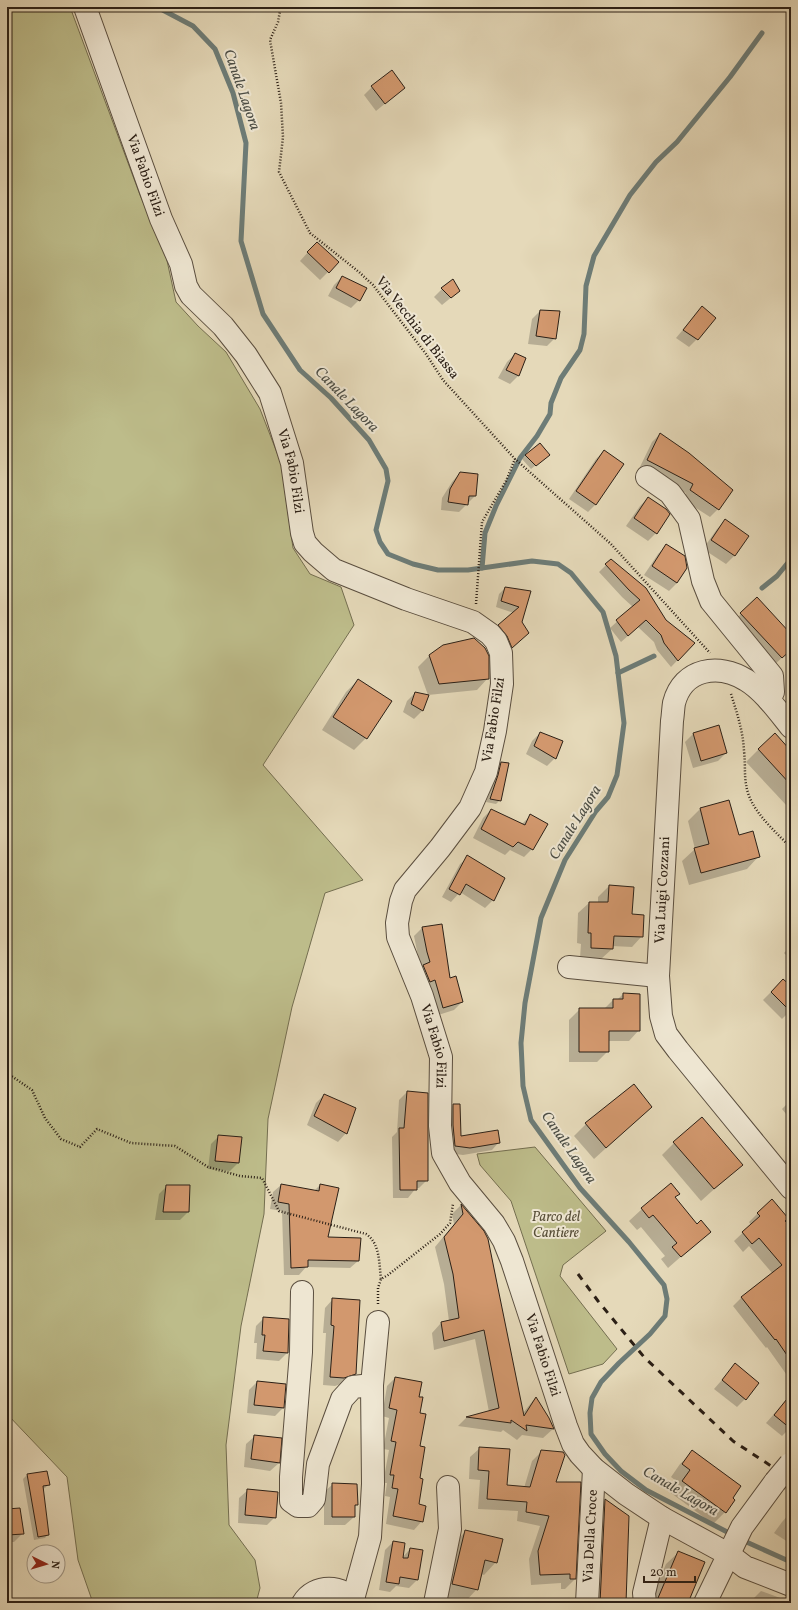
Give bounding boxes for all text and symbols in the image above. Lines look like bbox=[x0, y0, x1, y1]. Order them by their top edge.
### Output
water label: Canale Lagora bbox=[217, 47, 265, 133]
street label: Via Fabio Filzi bbox=[122, 132, 169, 219]
street label: Via Vecchia di Biassa bbox=[371, 273, 463, 383]
water label: Canale Lagora bbox=[309, 362, 383, 438]
street label: Via Fabio Filzi bbox=[272, 426, 309, 515]
street label: Via Fabio Filzi bbox=[478, 676, 510, 764]
water label: Canale Lagora bbox=[545, 782, 607, 864]
street label: Via Luigi Cozzani bbox=[651, 836, 675, 944]
street label: Via Fabio Filzi bbox=[416, 1002, 451, 1088]
water label: Canale Lagora bbox=[535, 1107, 601, 1189]
park label: Parco del Cantiere bbox=[532, 1208, 581, 1243]
street label: Via Fabio Filzi bbox=[520, 1311, 565, 1399]
water label: Canale Lagora bbox=[638, 1462, 722, 1522]
street label: Via Della Croce bbox=[579, 1489, 602, 1583]
north arrow bbox=[26, 1544, 66, 1584]
scale bar bbox=[644, 1558, 695, 1584]
text: N bbox=[47, 1560, 62, 1569]
text: 20 m bbox=[650, 1565, 677, 1581]

